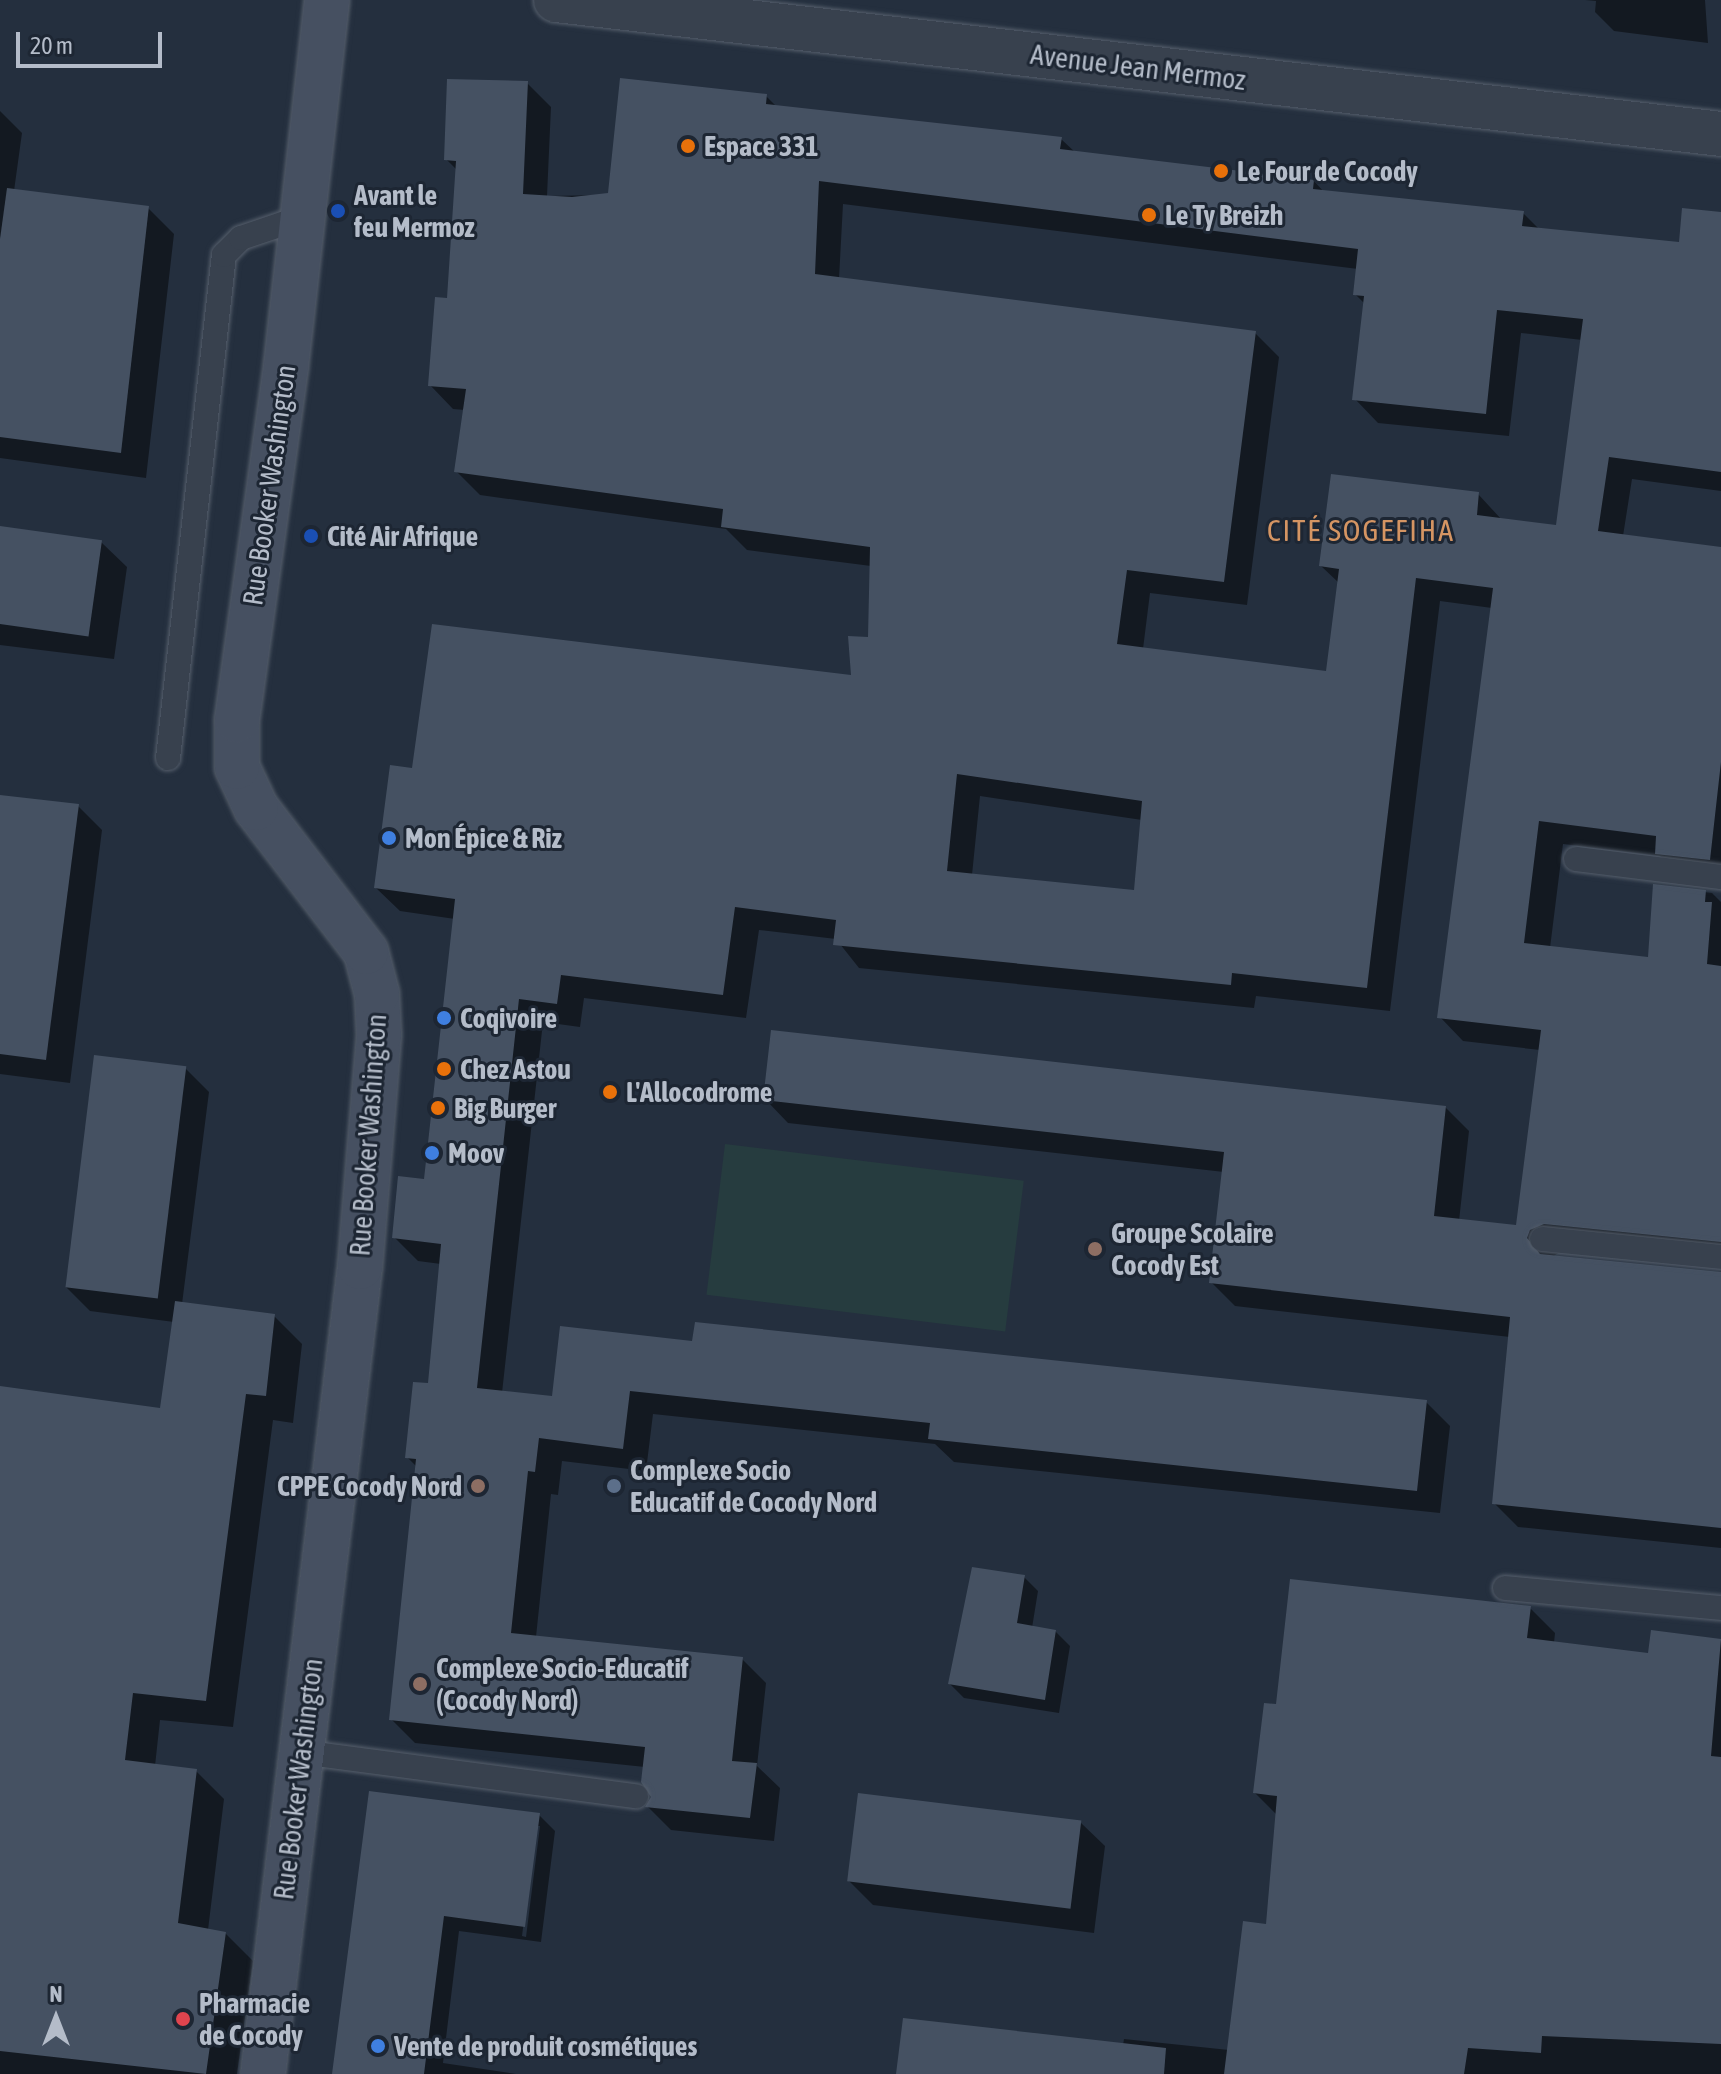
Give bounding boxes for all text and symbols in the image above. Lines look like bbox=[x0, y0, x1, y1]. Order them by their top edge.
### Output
scale bar bbox=[20, 16, 166, 66]
text: 20 m bbox=[30, 32, 73, 59]
street label: Avenue Jean Mermoz bbox=[1029, 37, 1247, 97]
place label: Espace 331 bbox=[704, 129, 818, 163]
marker: Espace 331 bbox=[679, 137, 697, 155]
place label: Le Four de Cocody bbox=[1237, 154, 1418, 188]
marker: Le Four de Cocody bbox=[1212, 162, 1230, 180]
place label: Avant le feu Mermoz bbox=[354, 178, 475, 244]
place label: Le Ty Breizh bbox=[1165, 198, 1283, 232]
marker: Avant le feu Mermoz bbox=[329, 202, 347, 220]
marker: Le Ty Breizh bbox=[1140, 206, 1158, 224]
street label: Rue Booker Washington bbox=[235, 362, 303, 608]
district label: CITÉ SOGEFIHA bbox=[1267, 512, 1455, 548]
place label: Cité Air Afrique bbox=[327, 519, 478, 553]
marker: Cité Air Afrique bbox=[302, 527, 320, 545]
place label: Mon Épice & Riz bbox=[405, 821, 562, 855]
marker: Mon Épice & Riz bbox=[380, 829, 398, 847]
place label: Coqivoire bbox=[460, 1001, 557, 1035]
marker: Coqivoire bbox=[435, 1009, 453, 1027]
street label: Rue Booker Washington bbox=[343, 1013, 393, 1257]
place label: Chez Astou bbox=[460, 1052, 571, 1086]
marker: Chez Astou bbox=[435, 1060, 453, 1078]
place label: L'Allocodrome bbox=[626, 1075, 773, 1109]
marker: L'Allocodrome bbox=[601, 1083, 619, 1101]
place label: Big Burger bbox=[454, 1091, 556, 1125]
marker: Big Burger bbox=[429, 1099, 447, 1117]
place label: Moov bbox=[448, 1136, 504, 1170]
marker: Moov bbox=[423, 1144, 441, 1162]
place label: Groupe Scolaire Cocody Est bbox=[1111, 1216, 1274, 1282]
marker: Groupe Scolaire Cocody Est bbox=[1086, 1240, 1104, 1258]
place label: Complexe Socio Educatif de Cocody Nord bbox=[630, 1453, 877, 1519]
place label: CPPE Cocody Nord bbox=[277, 1469, 462, 1503]
marker: CPPE Cocody Nord bbox=[469, 1477, 487, 1495]
marker: Complexe Socio Educatif de Cocody Nord bbox=[605, 1477, 623, 1495]
place label: Complexe Socio-Educatif (Cocody Nord) bbox=[436, 1651, 689, 1717]
street label: Rue Booker Washington bbox=[267, 1656, 329, 1902]
marker: Complexe Socio-Educatif (Cocody Nord) bbox=[411, 1675, 429, 1693]
north arrow bbox=[16, 1978, 96, 2058]
text: N bbox=[50, 1981, 62, 2007]
place label: Pharmacie de Cocody bbox=[199, 1986, 310, 2052]
marker: Pharmacie de Cocody bbox=[174, 2010, 192, 2028]
place label: Vente de produit cosmétiques bbox=[394, 2029, 697, 2063]
marker: Vente de produit cosmétiques bbox=[369, 2037, 387, 2055]

